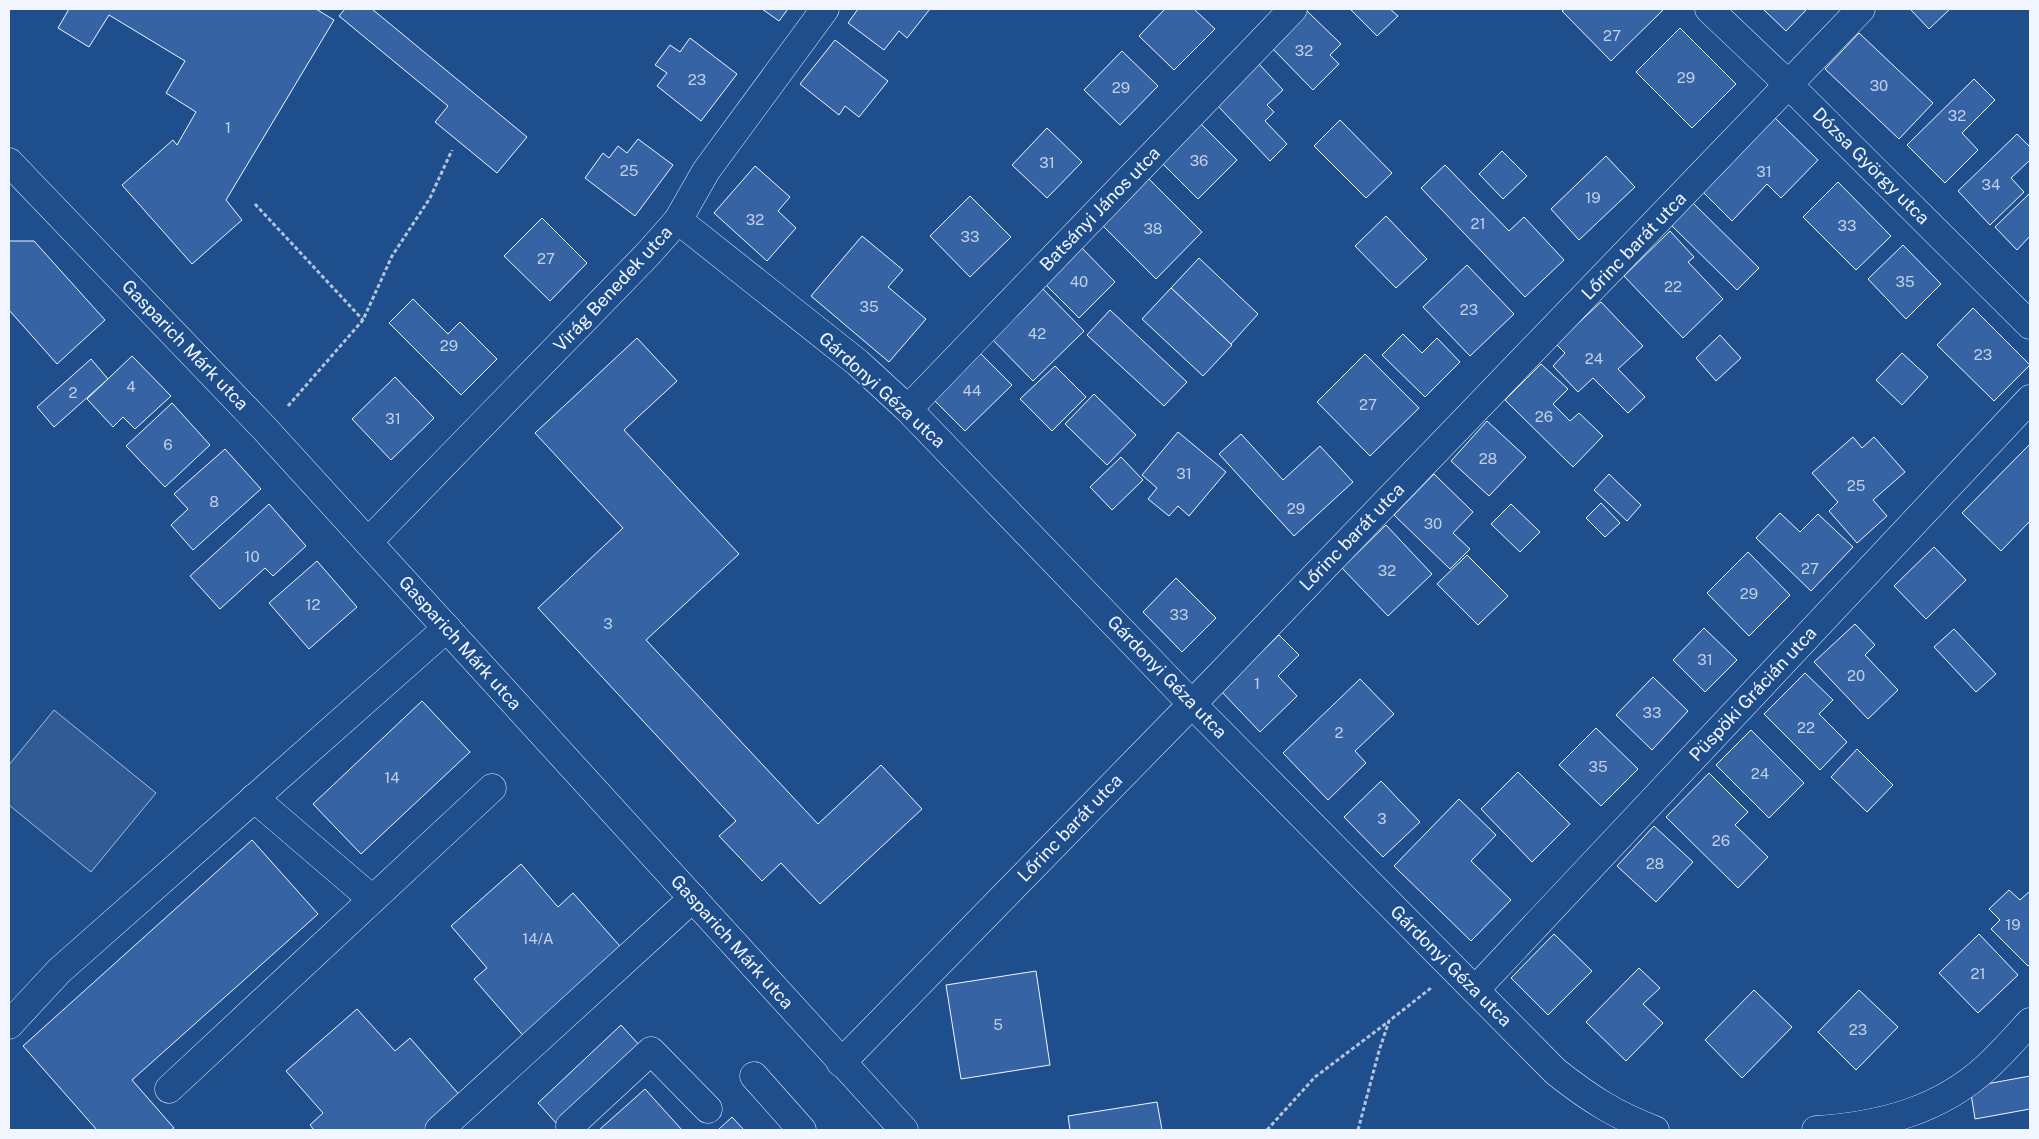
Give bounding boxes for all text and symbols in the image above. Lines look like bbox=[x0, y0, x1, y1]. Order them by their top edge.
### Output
house number: 27 bbox=[1603, 27, 1621, 44]
house number: 32 bbox=[1295, 42, 1313, 59]
house number: 29 bbox=[1677, 69, 1695, 86]
house number: 23 bbox=[688, 71, 706, 88]
house number: 30 bbox=[1870, 77, 1888, 94]
house number: 29 bbox=[1112, 79, 1130, 96]
street label: Dózsa György utca bbox=[1809, 103, 1934, 228]
house number: 32 bbox=[1948, 107, 1966, 124]
house number: 1 bbox=[225, 119, 231, 136]
street label: Batsányi János utca bbox=[1035, 142, 1164, 275]
house number: 36 bbox=[1190, 152, 1208, 169]
house number: 31 bbox=[1039, 154, 1055, 171]
house number: 25 bbox=[620, 162, 638, 179]
house number: 31 bbox=[1756, 163, 1772, 180]
house number: 34 bbox=[1982, 176, 2000, 193]
street label: Lőrinc barát utca bbox=[1577, 188, 1690, 304]
house number: 19 bbox=[1585, 189, 1601, 206]
house number: 32 bbox=[746, 211, 764, 228]
house number: 21 bbox=[1470, 215, 1486, 232]
house number: 33 bbox=[1838, 217, 1856, 234]
house number: 38 bbox=[1143, 220, 1163, 237]
street label: Virág Benedek utca bbox=[549, 221, 676, 356]
house number: 33 bbox=[961, 228, 979, 245]
house number: 27 bbox=[537, 250, 555, 267]
house number: 40 bbox=[1070, 273, 1088, 290]
house number: 35 bbox=[1895, 273, 1915, 290]
street label: Gasparich Márk utca bbox=[118, 275, 253, 414]
house number: 22 bbox=[1664, 278, 1682, 295]
house number: 35 bbox=[859, 298, 879, 315]
house number: 23 bbox=[1460, 301, 1478, 318]
house number: 42 bbox=[1028, 325, 1046, 342]
street label: Gárdonyi Géza utca bbox=[815, 327, 950, 452]
house number: 29 bbox=[440, 337, 458, 354]
house number: 23 bbox=[1974, 346, 1992, 363]
house number: 24 bbox=[1585, 350, 1603, 367]
house number: 4 bbox=[126, 378, 136, 395]
house number: 44 bbox=[963, 382, 981, 399]
house number: 2 bbox=[69, 384, 78, 401]
house number: 27 bbox=[1359, 396, 1377, 413]
house number: 26 bbox=[1535, 408, 1553, 425]
house number: 31 bbox=[385, 410, 401, 427]
house number: 6 bbox=[163, 436, 173, 453]
house number: 28 bbox=[1479, 450, 1497, 467]
house number: 31 bbox=[1176, 465, 1192, 482]
house number: 25 bbox=[1847, 477, 1865, 494]
street label: Lőrinc barát utca bbox=[1295, 479, 1408, 595]
house number: 8 bbox=[209, 493, 219, 510]
house number: 29 bbox=[1287, 500, 1305, 517]
house number: 30 bbox=[1424, 515, 1442, 532]
house number: 10 bbox=[244, 548, 260, 565]
house number: 27 bbox=[1801, 560, 1819, 577]
house number: 32 bbox=[1378, 562, 1396, 579]
street label: Gasparich Márk utca bbox=[395, 571, 526, 714]
house number: 29 bbox=[1740, 585, 1758, 602]
house number: 12 bbox=[305, 596, 321, 613]
house number: 33 bbox=[1170, 606, 1188, 623]
street label: Gárdonyi Géza utca bbox=[1103, 611, 1231, 742]
house number: 3 bbox=[603, 615, 613, 632]
street label: Püspöki Grácián utca bbox=[1685, 622, 1820, 765]
house number: 31 bbox=[1697, 651, 1713, 668]
house number: 20 bbox=[1847, 667, 1865, 684]
house number: 1 bbox=[1254, 675, 1260, 692]
house number: 33 bbox=[1643, 704, 1661, 721]
house number: 22 bbox=[1797, 719, 1815, 736]
house number: 2 bbox=[1335, 724, 1344, 741]
house number: 35 bbox=[1588, 758, 1608, 775]
house number: 24 bbox=[1751, 765, 1769, 782]
house number: 14 bbox=[384, 769, 400, 786]
street label: Lőrinc barát utca bbox=[1013, 770, 1126, 886]
house number: 3 bbox=[1377, 810, 1387, 827]
house number: 26 bbox=[1712, 832, 1730, 849]
house number: 28 bbox=[1646, 855, 1664, 872]
street label: Gasparich Márk utca bbox=[667, 870, 798, 1013]
street label: Gárdonyi Géza utca bbox=[1386, 901, 1516, 1031]
house number: 19 bbox=[2005, 916, 2021, 933]
house number: 14/A bbox=[522, 930, 554, 947]
house number: 21 bbox=[1970, 965, 1986, 982]
house number: 5 bbox=[993, 1016, 1003, 1033]
house number: 23 bbox=[1849, 1021, 1867, 1038]

